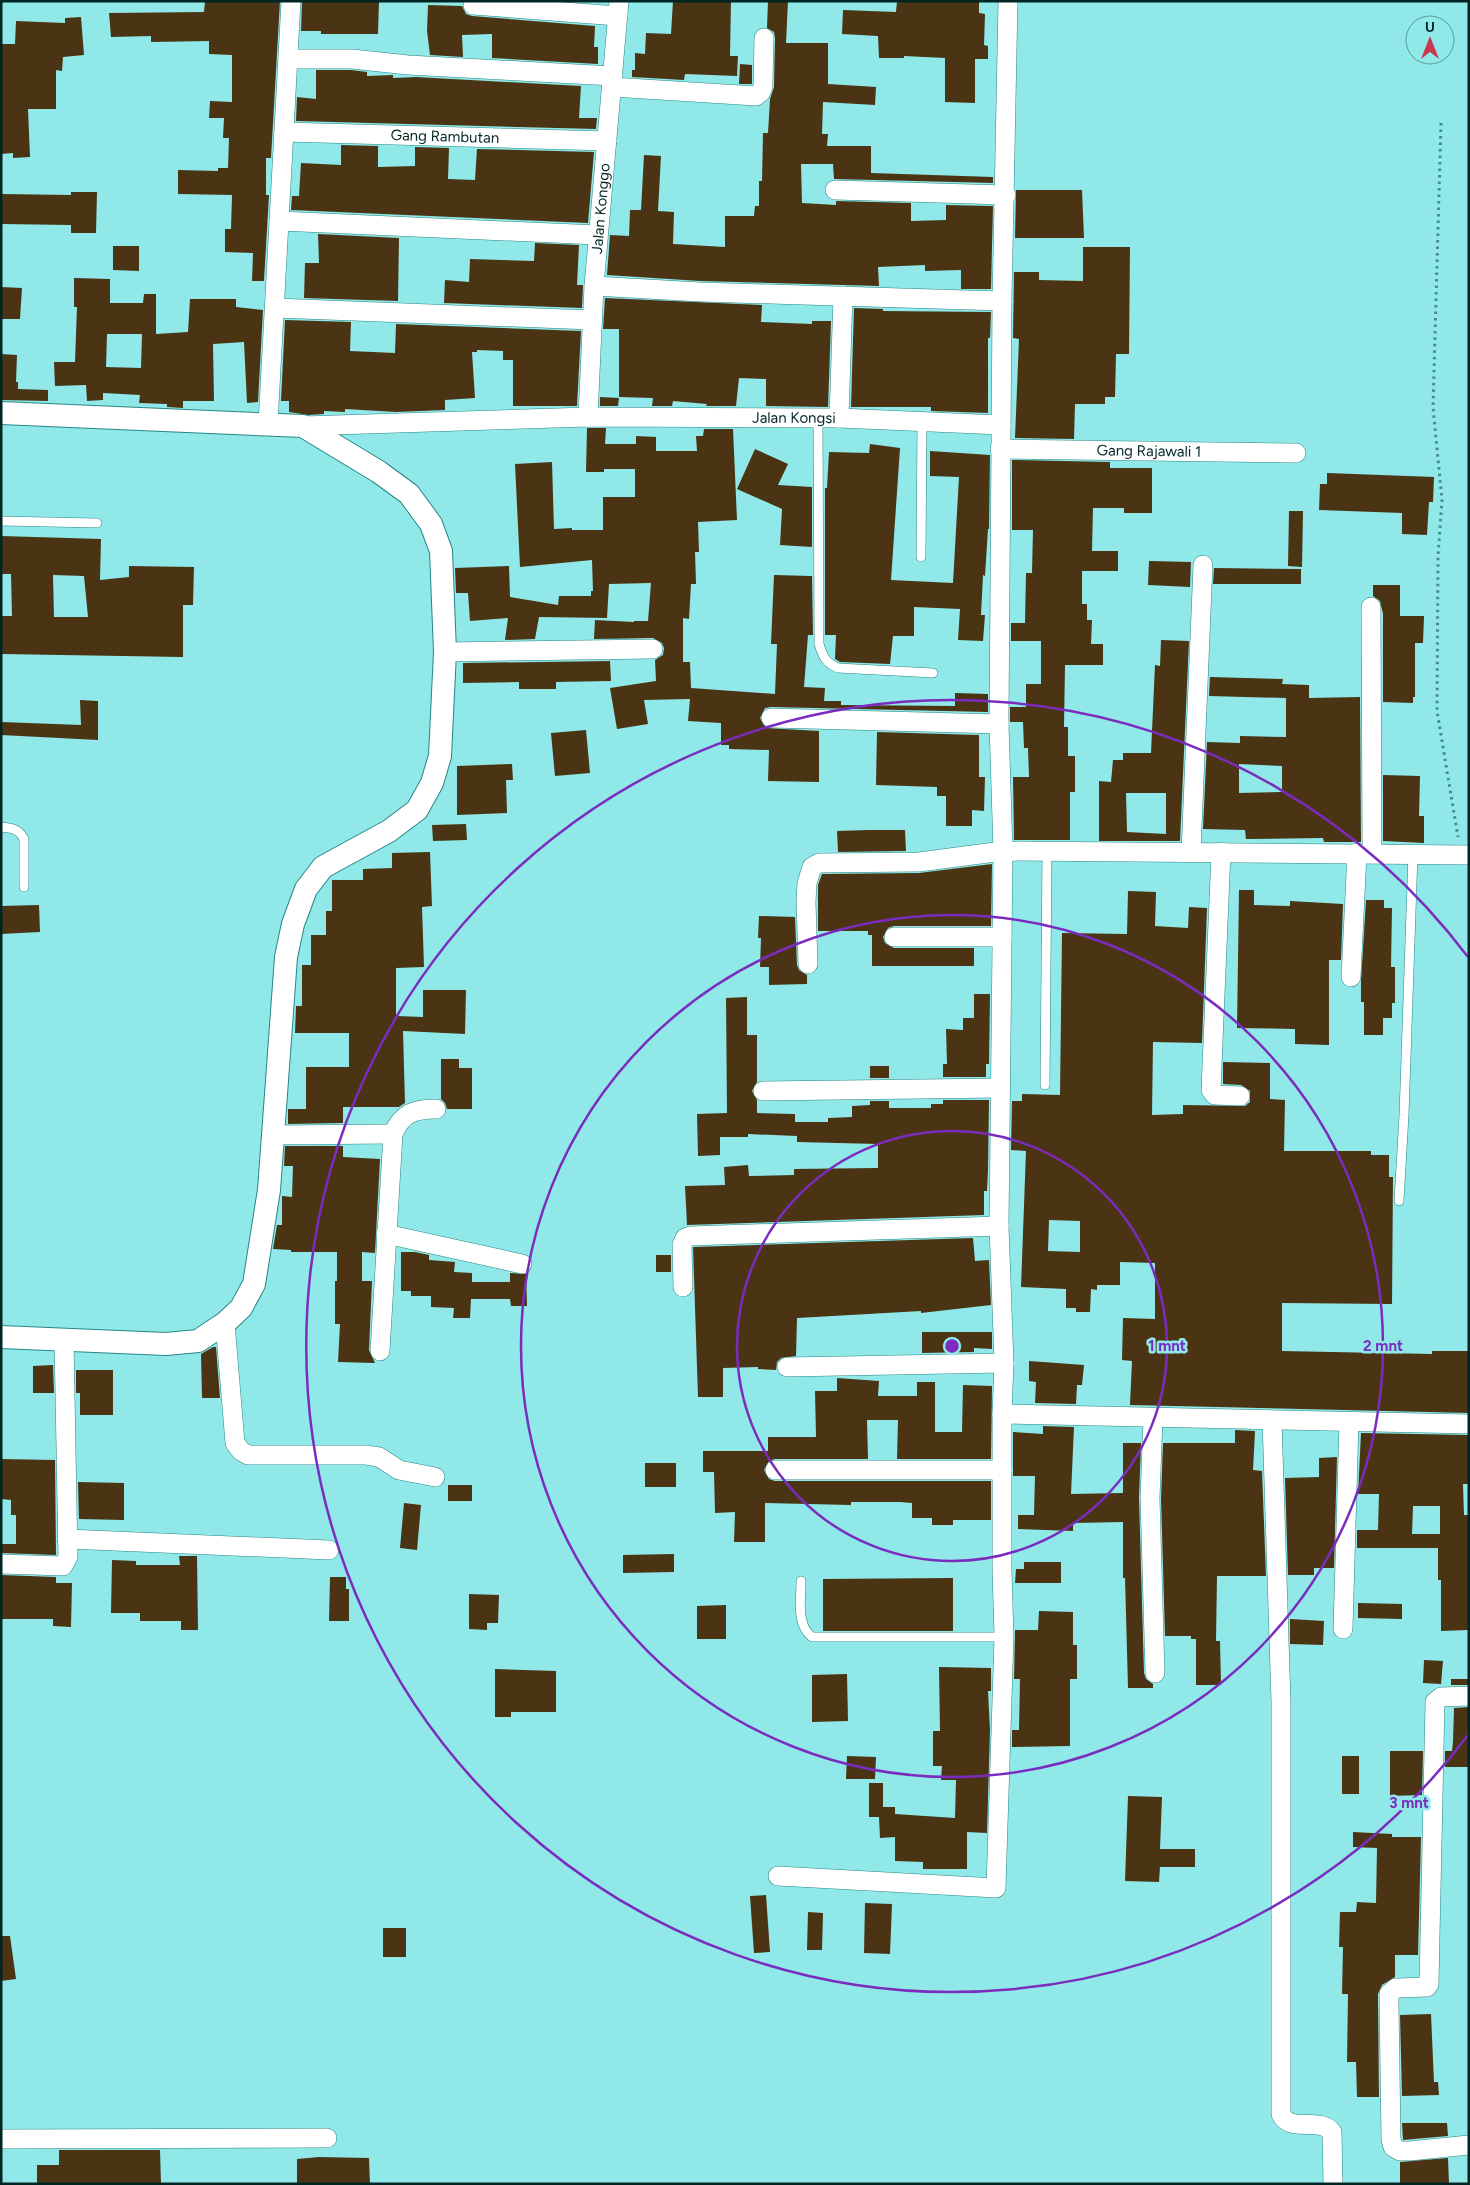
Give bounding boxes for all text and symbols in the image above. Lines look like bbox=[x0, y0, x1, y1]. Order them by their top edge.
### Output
north arrow bbox=[1405, 15, 1455, 65]
text: U bbox=[1425, 19, 1435, 36]
street label: Gang Rambutan bbox=[390, 126, 499, 147]
street label: Jalan Konggo bbox=[588, 162, 614, 254]
street label: Jalan Kongsi bbox=[752, 409, 836, 427]
street label: Gang Rajawali 1 bbox=[1097, 441, 1201, 461]
centre of rings bbox=[943, 1337, 961, 1355]
text: 1 mnt bbox=[1148, 1337, 1186, 1355]
text: 2 mnt bbox=[1363, 1337, 1403, 1355]
text: 3 mnt bbox=[1389, 1794, 1429, 1812]

